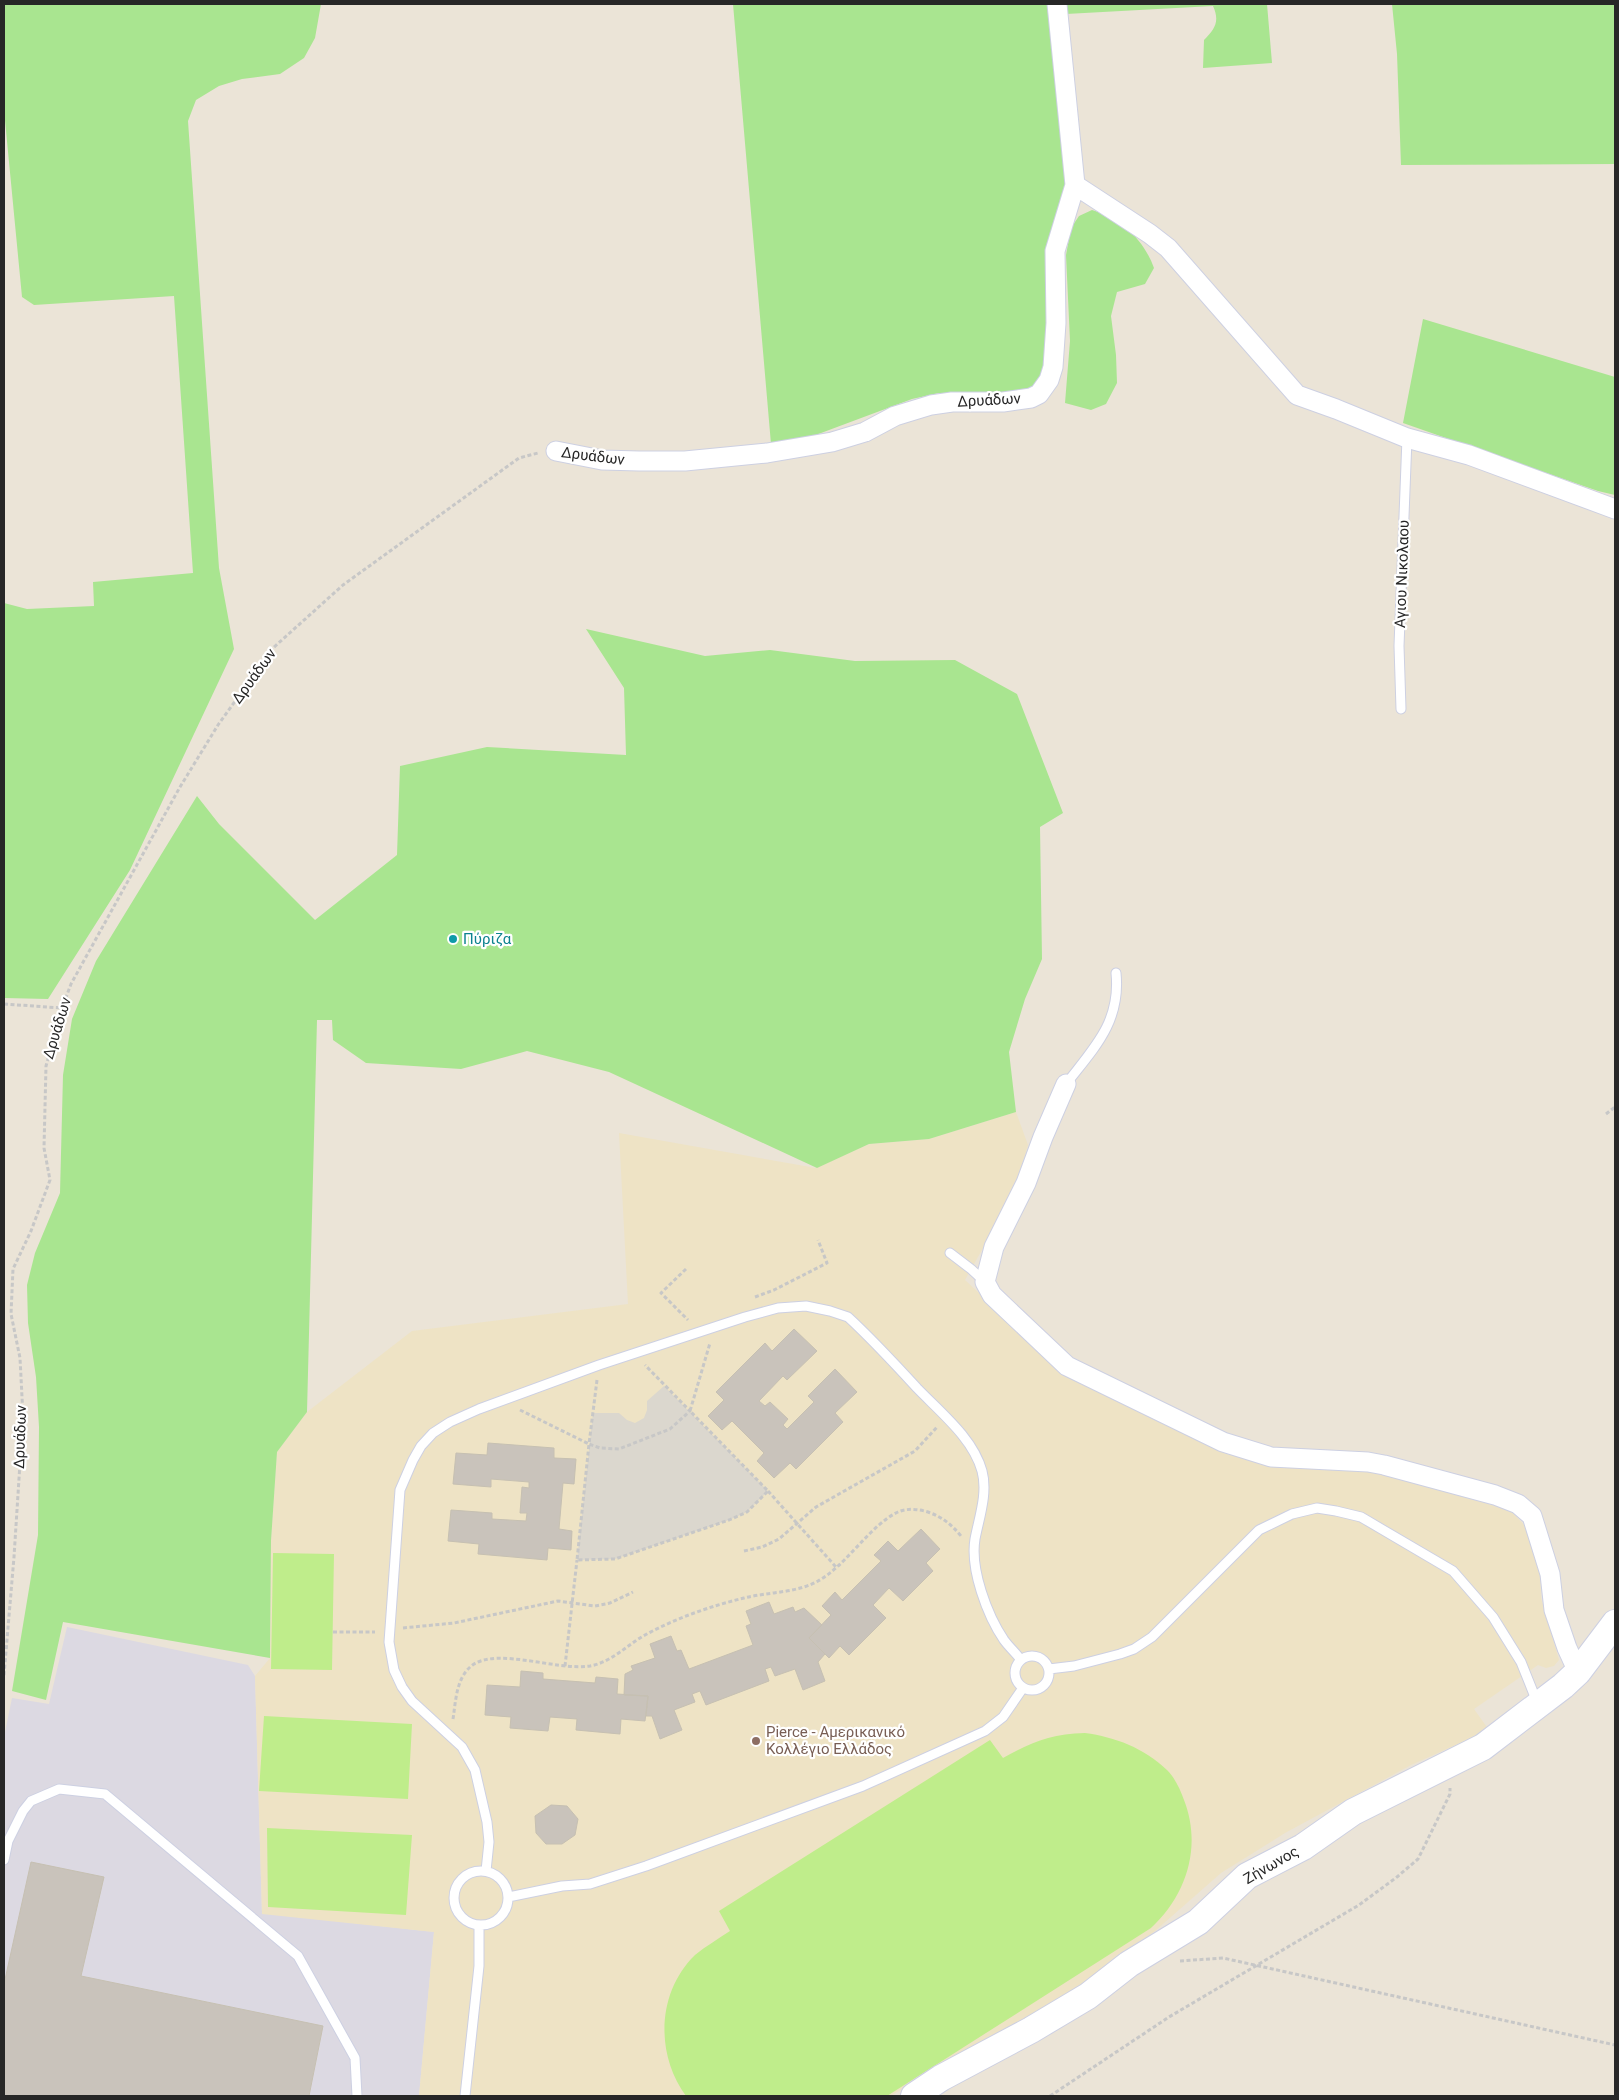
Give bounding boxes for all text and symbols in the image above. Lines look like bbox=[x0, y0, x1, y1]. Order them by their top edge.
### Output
street label: Δρυάδων bbox=[957, 389, 1021, 411]
street label: Δρυάδων bbox=[560, 443, 626, 469]
street label: Αγιου Νικολαου bbox=[1391, 520, 1413, 628]
street label: Δρυάδων bbox=[228, 645, 280, 707]
place label: Πύριζα bbox=[463, 930, 512, 948]
marker: Πύριζα bbox=[447, 933, 459, 945]
street label: Δρυάδων bbox=[39, 995, 75, 1061]
street label: Δρυάδων bbox=[10, 1405, 30, 1469]
place label: Pierce - Αμερικανικό Κολλέγιο Ελλάδος bbox=[766, 1723, 905, 1758]
marker: Pierce - Αμερικανικό Κολλέγιο Ελλάδος bbox=[750, 1735, 762, 1747]
street label: Ζήνωνος bbox=[1240, 1842, 1302, 1888]

